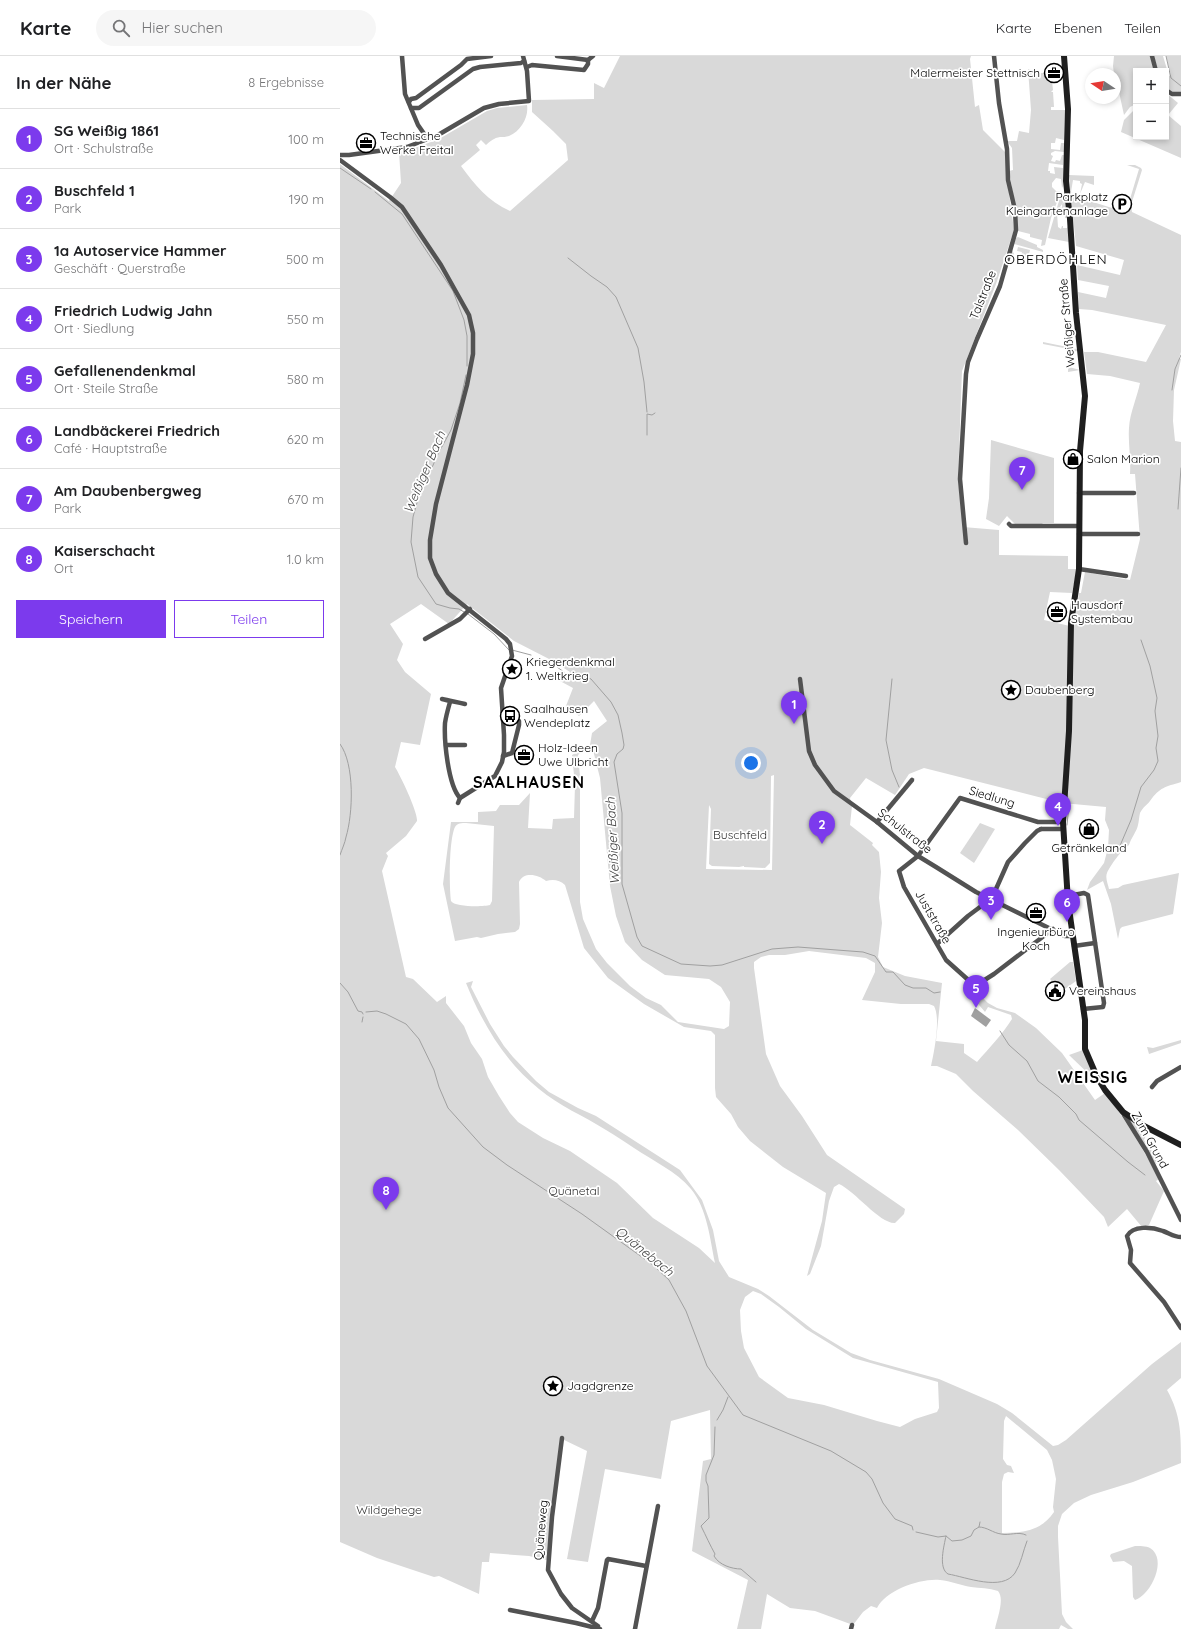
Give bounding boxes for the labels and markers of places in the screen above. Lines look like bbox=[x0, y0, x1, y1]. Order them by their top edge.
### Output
office icon: Malermeister Stettnisch bbox=[1043, 62, 1065, 84]
place label: Malermeister Stettnisch bbox=[910, 65, 1040, 80]
place label: Technische Werke Freital bbox=[380, 128, 454, 157]
office icon: Technische Werke Freital bbox=[355, 132, 377, 154]
place label: Parkplatz Kleingartenanlage bbox=[1006, 189, 1108, 218]
parking icon: Parkplatz Kleingartenanlage bbox=[1111, 193, 1133, 215]
shop icon: Salon Marion bbox=[1062, 448, 1084, 470]
place label: Salon Marion bbox=[1087, 451, 1160, 466]
pin: 7 bbox=[1009, 457, 1035, 490]
place label: Hausdorf Systembau bbox=[1071, 597, 1133, 626]
office icon: Hausdorf Systembau bbox=[1046, 601, 1068, 623]
place label: Kriegerdenkmal 1. Weltkrieg bbox=[526, 654, 615, 683]
place icon: Kriegerdenkmal 1. Weltkrieg bbox=[501, 658, 523, 680]
place icon: Daubenberg bbox=[1000, 679, 1022, 701]
place label: Daubenberg bbox=[1025, 682, 1095, 697]
pin: 1 bbox=[781, 691, 807, 724]
place label: Saalhausen Wendeplatz bbox=[524, 701, 591, 730]
bus stop icon: Saalhausen Wendeplatz bbox=[499, 705, 521, 727]
place label: Holz-Ideen Uwe Ulbricht bbox=[538, 740, 609, 769]
office icon: Holz-Ideen Uwe Ulbricht bbox=[513, 744, 535, 766]
pin: 4 bbox=[1045, 793, 1071, 826]
pin: 2 bbox=[809, 811, 835, 844]
shop icon: Getränkeland bbox=[1078, 818, 1100, 840]
place label: Getränkeland bbox=[1051, 840, 1127, 855]
pin: 3 bbox=[978, 887, 1004, 920]
pin: 6 bbox=[1054, 889, 1080, 922]
office icon: Ingenieurbüro Koch bbox=[1025, 902, 1047, 924]
place label: Ingenieurbüro Koch bbox=[997, 924, 1075, 953]
pin: 5 bbox=[963, 975, 989, 1008]
public building icon: Vereinshaus bbox=[1044, 980, 1066, 1002]
place label: Vereinshaus bbox=[1069, 983, 1137, 998]
pin: 8 bbox=[373, 1177, 399, 1210]
place icon: Jagdgrenze bbox=[542, 1375, 564, 1397]
place label: Jagdgrenze bbox=[567, 1378, 634, 1393]

